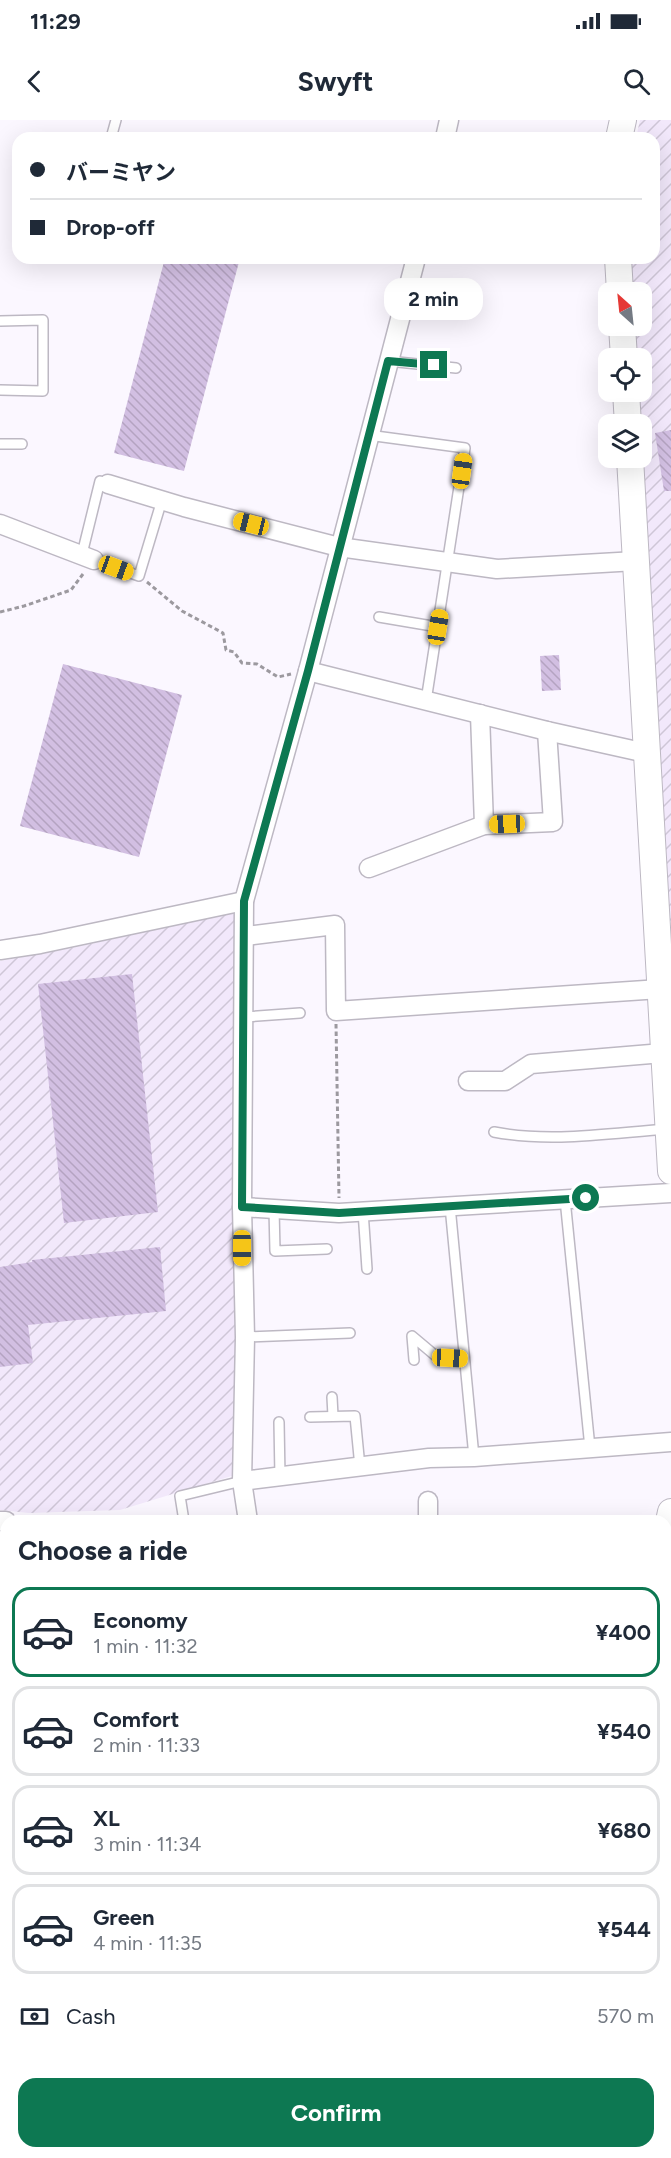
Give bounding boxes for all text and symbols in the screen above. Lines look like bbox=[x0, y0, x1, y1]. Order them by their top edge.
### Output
text: 11:29 bbox=[30, 8, 81, 35]
icon: back bbox=[18, 65, 51, 98]
text: Swyft bbox=[298, 65, 373, 98]
icon: search bbox=[620, 65, 653, 98]
text: バーミヤン bbox=[66, 159, 176, 186]
text: Drop-off bbox=[66, 214, 155, 241]
callout: 2 min bbox=[384, 278, 484, 320]
north arrow bbox=[598, 282, 652, 336]
map controls bbox=[598, 282, 652, 468]
text: 2 min bbox=[408, 287, 459, 311]
button: locate bbox=[598, 348, 652, 402]
route end bbox=[420, 351, 447, 378]
button: layers bbox=[598, 414, 652, 468]
car bbox=[451, 452, 473, 490]
car bbox=[231, 511, 271, 537]
car bbox=[96, 553, 136, 583]
car bbox=[426, 608, 450, 646]
car bbox=[489, 814, 525, 834]
route start bbox=[572, 1184, 599, 1211]
car bbox=[233, 1230, 251, 1266]
car bbox=[432, 1348, 468, 1368]
text: Choose a ride bbox=[18, 1534, 187, 1567]
icon: car bbox=[21, 1605, 75, 1659]
text: Economy bbox=[93, 1607, 188, 1634]
text: ¥400 bbox=[595, 1619, 651, 1646]
text: 1 min · 11:32 bbox=[93, 1634, 198, 1658]
icon: car bbox=[21, 1704, 75, 1758]
text: Comfort bbox=[93, 1706, 179, 1733]
text: ¥540 bbox=[597, 1718, 651, 1745]
text: 2 min · 11:33 bbox=[93, 1733, 200, 1757]
icon: car bbox=[21, 1803, 75, 1857]
text: XL bbox=[93, 1805, 120, 1832]
text: ¥680 bbox=[597, 1817, 651, 1844]
text: 3 min · 11:34 bbox=[93, 1832, 201, 1856]
icon: car bbox=[21, 1902, 75, 1956]
text: Green bbox=[93, 1904, 155, 1931]
text: ¥544 bbox=[597, 1916, 651, 1943]
text: 4 min · 11:35 bbox=[93, 1931, 202, 1955]
icon: cash bbox=[18, 2000, 51, 2033]
text: Cash bbox=[66, 2003, 116, 2030]
text: 570 m bbox=[597, 2004, 654, 2028]
button: Confirm bbox=[18, 2078, 654, 2147]

